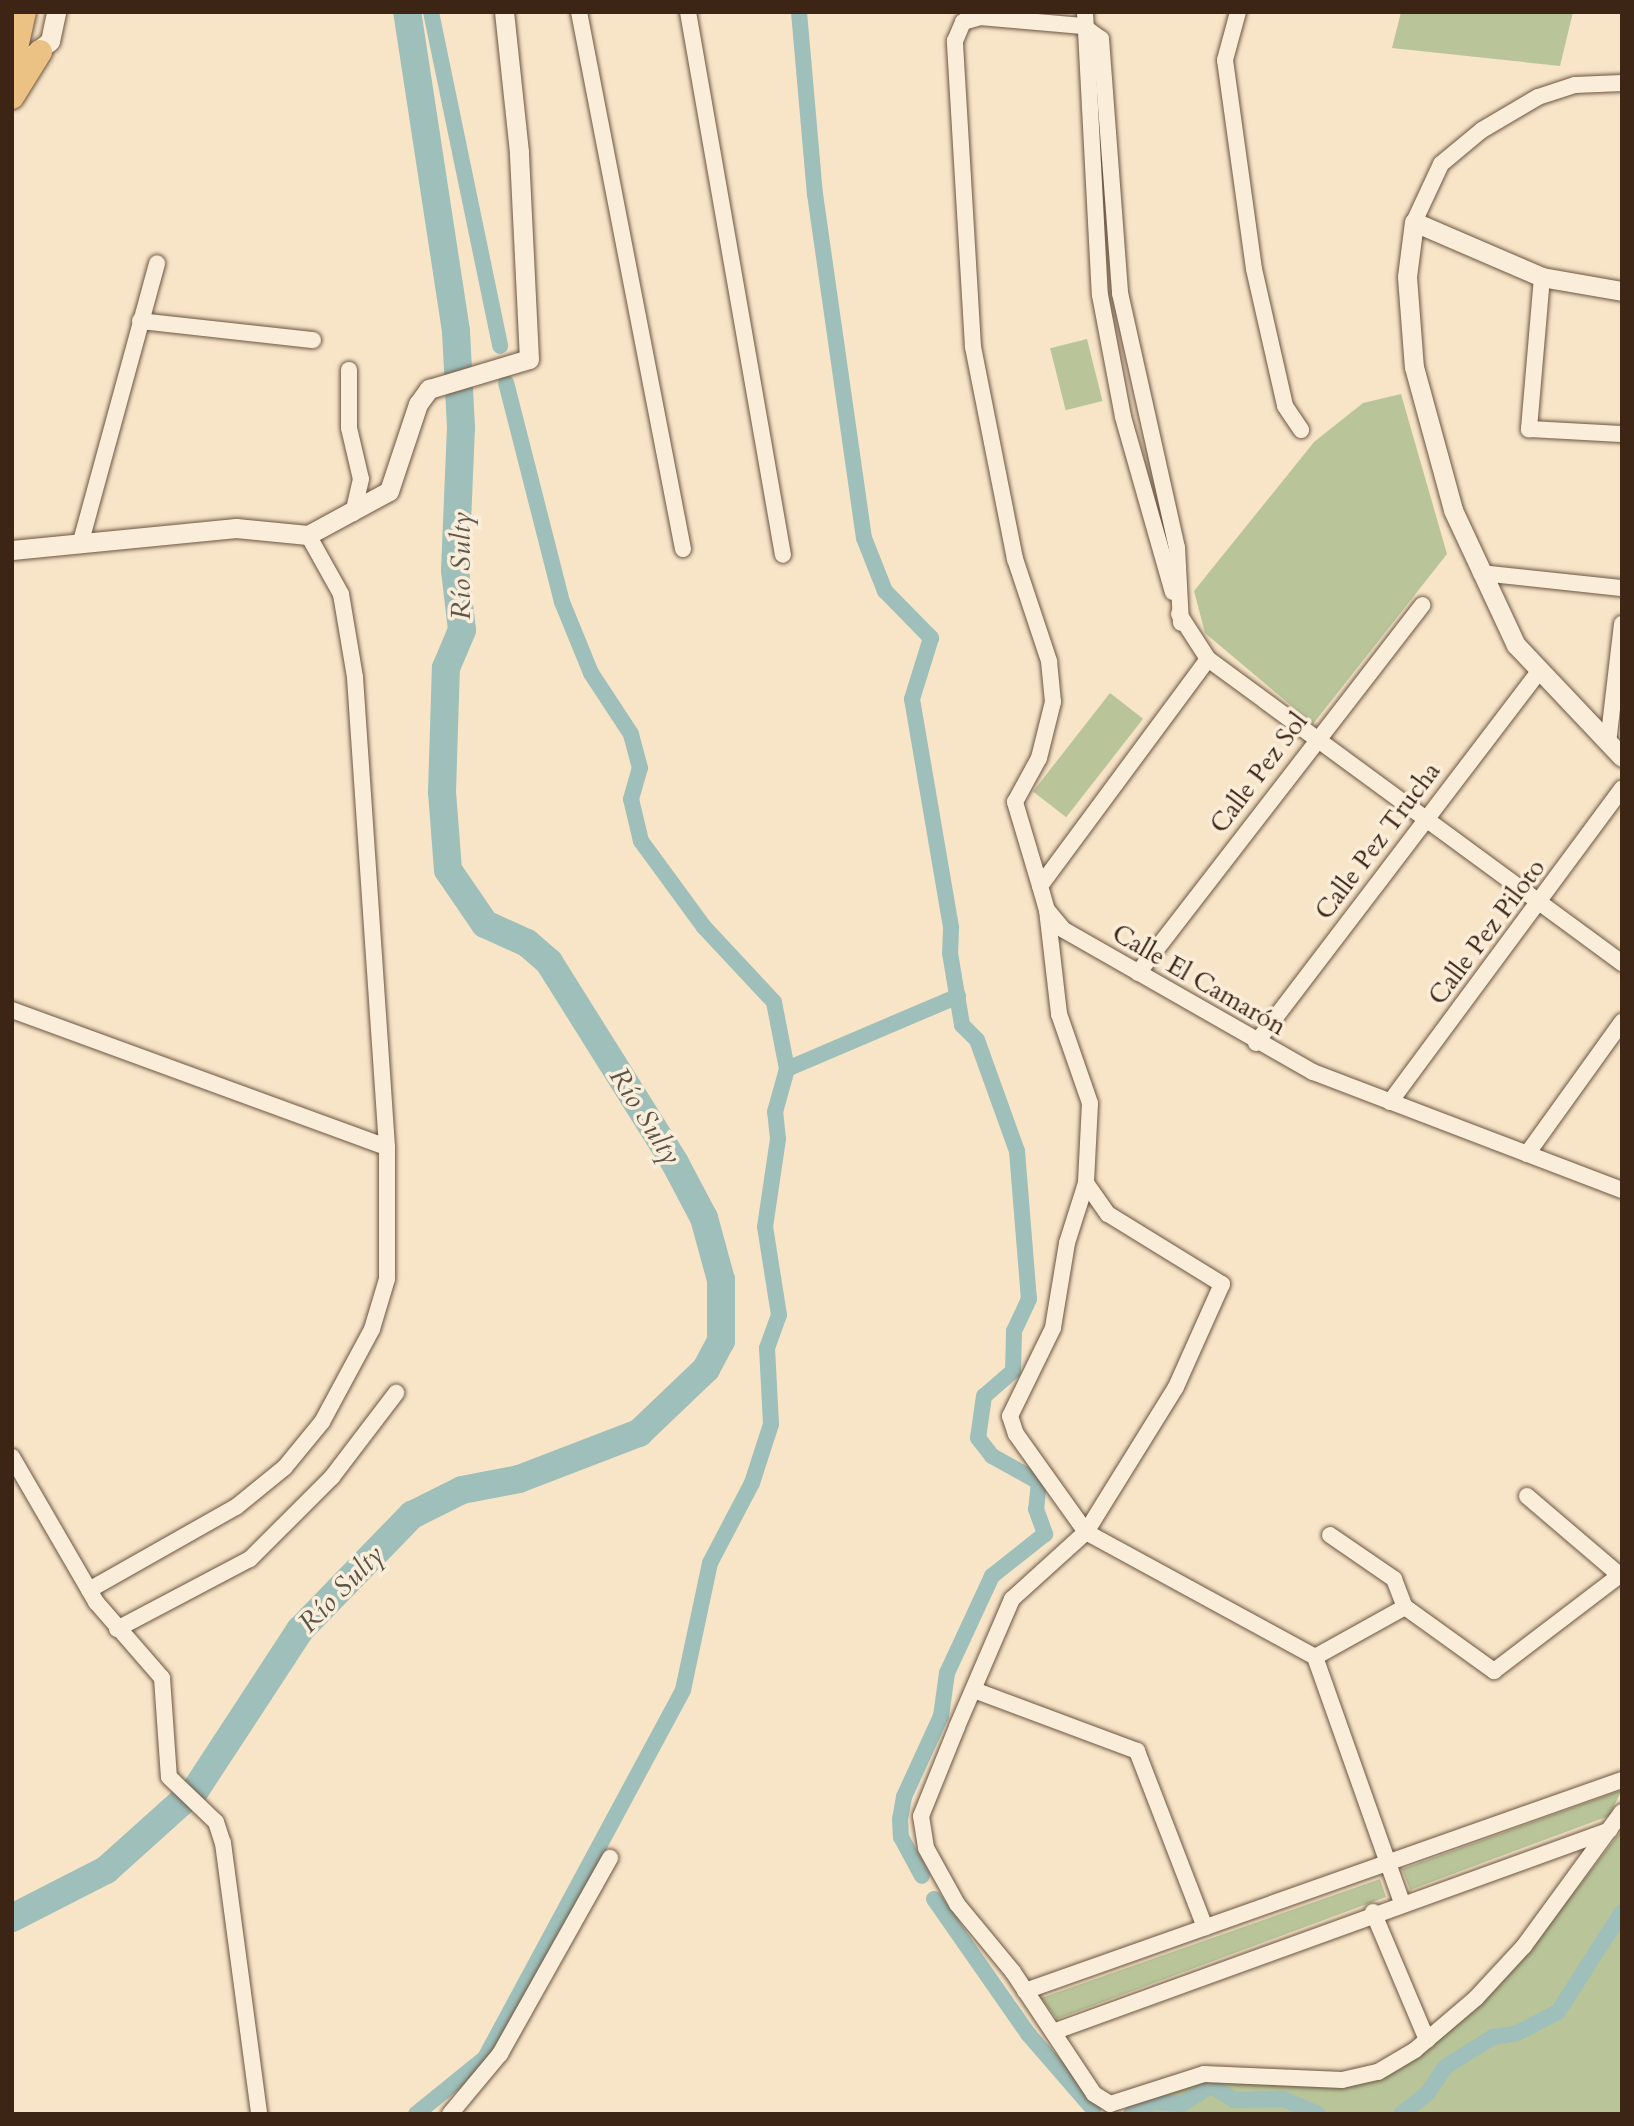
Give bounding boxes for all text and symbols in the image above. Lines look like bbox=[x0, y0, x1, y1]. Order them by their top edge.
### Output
water label: Río Sulty bbox=[444, 512, 478, 620]
street label: Calle Pez Sol bbox=[1204, 707, 1314, 839]
street label: Calle Pez Trucha bbox=[1309, 756, 1447, 926]
street label: Calle Pez Piloto bbox=[1422, 853, 1552, 1011]
street label: Calle El Camarón bbox=[1107, 918, 1291, 1042]
water label: Río Sulty bbox=[602, 1061, 688, 1171]
water label: Río Sulty bbox=[291, 1538, 391, 1640]

